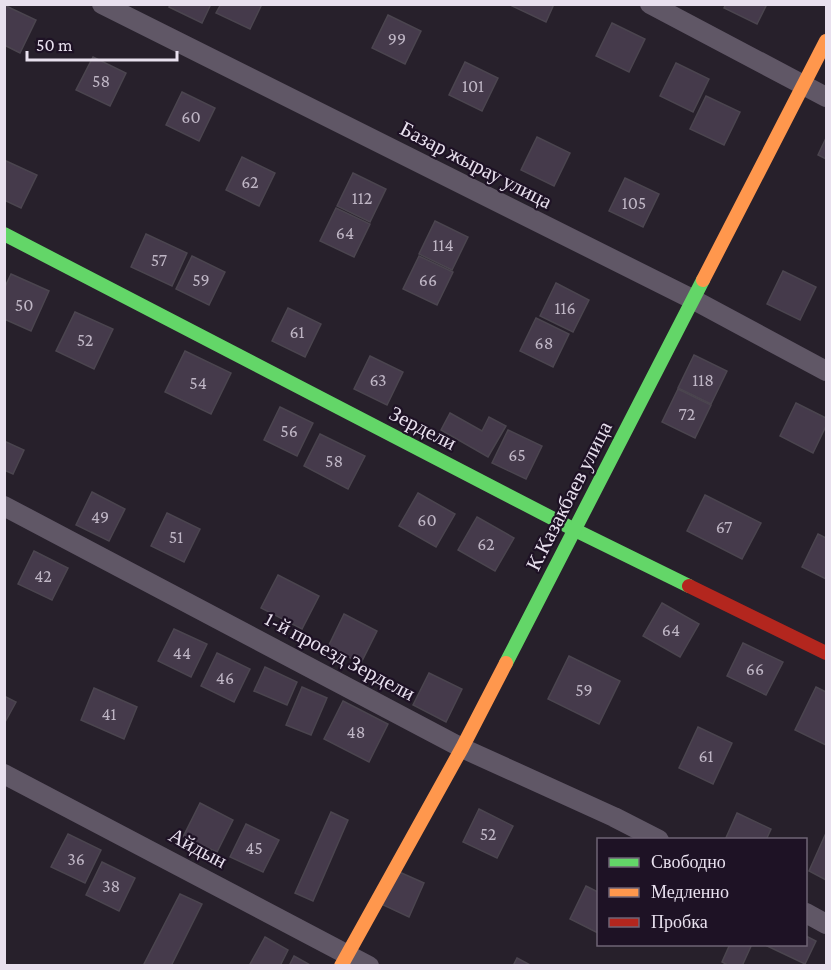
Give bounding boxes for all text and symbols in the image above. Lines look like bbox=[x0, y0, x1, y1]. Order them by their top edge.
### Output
scale bar bbox=[27, 24, 177, 62]
house number: 99 bbox=[388, 29, 406, 49]
text: 50 m bbox=[36, 35, 73, 55]
house number: 58 bbox=[92, 71, 110, 91]
house number: 101 bbox=[462, 76, 484, 96]
house number: 60 bbox=[181, 107, 201, 127]
street label: Базар жырау улица bbox=[396, 116, 556, 214]
house number: 62 bbox=[241, 172, 259, 192]
house number: 112 bbox=[352, 188, 372, 208]
house number: 105 bbox=[622, 193, 646, 213]
house number: 64 bbox=[336, 223, 354, 243]
house number: 114 bbox=[432, 235, 454, 255]
house number: 57 bbox=[151, 250, 167, 270]
house number: 59 bbox=[192, 270, 210, 290]
house number: 66 bbox=[419, 270, 437, 290]
house number: 50 bbox=[15, 295, 33, 315]
house number: 116 bbox=[554, 298, 576, 318]
house number: 61 bbox=[289, 322, 305, 342]
house number: 52 bbox=[77, 330, 93, 350]
house number: 68 bbox=[535, 333, 553, 353]
house number: 63 bbox=[369, 370, 387, 390]
house number: 118 bbox=[692, 370, 714, 390]
house number: 54 bbox=[189, 373, 207, 393]
street label: Зердели bbox=[386, 401, 460, 455]
house number: 72 bbox=[679, 404, 695, 424]
street label: К.Казакбаев улица bbox=[521, 417, 617, 575]
house number: 56 bbox=[280, 421, 298, 441]
house number: 65 bbox=[508, 445, 526, 465]
house number: 58 bbox=[325, 451, 343, 471]
house number: 49 bbox=[91, 507, 109, 527]
house number: 60 bbox=[417, 510, 437, 530]
house number: 67 bbox=[716, 517, 732, 537]
house number: 51 bbox=[169, 527, 183, 547]
house number: 62 bbox=[477, 534, 495, 554]
house number: 42 bbox=[34, 566, 52, 586]
street label: 1-й проезд Зердели bbox=[261, 606, 419, 706]
house number: 64 bbox=[662, 620, 680, 640]
house number: 44 bbox=[173, 643, 191, 663]
house number: 66 bbox=[746, 659, 764, 679]
house number: 46 bbox=[216, 668, 234, 688]
house number: 59 bbox=[575, 680, 593, 700]
house number: 41 bbox=[101, 704, 117, 724]
house number: 48 bbox=[347, 722, 365, 742]
house number: 61 bbox=[698, 746, 714, 766]
street label: Айдын bbox=[165, 823, 231, 873]
house number: 52 bbox=[480, 824, 496, 844]
house number: 45 bbox=[245, 838, 263, 858]
legend bbox=[597, 838, 807, 946]
house number: 36 bbox=[67, 849, 85, 869]
text: Свободно bbox=[651, 852, 726, 872]
house number: 38 bbox=[102, 876, 120, 896]
text: Медленно bbox=[651, 882, 729, 902]
text: Пробка bbox=[651, 912, 708, 932]

